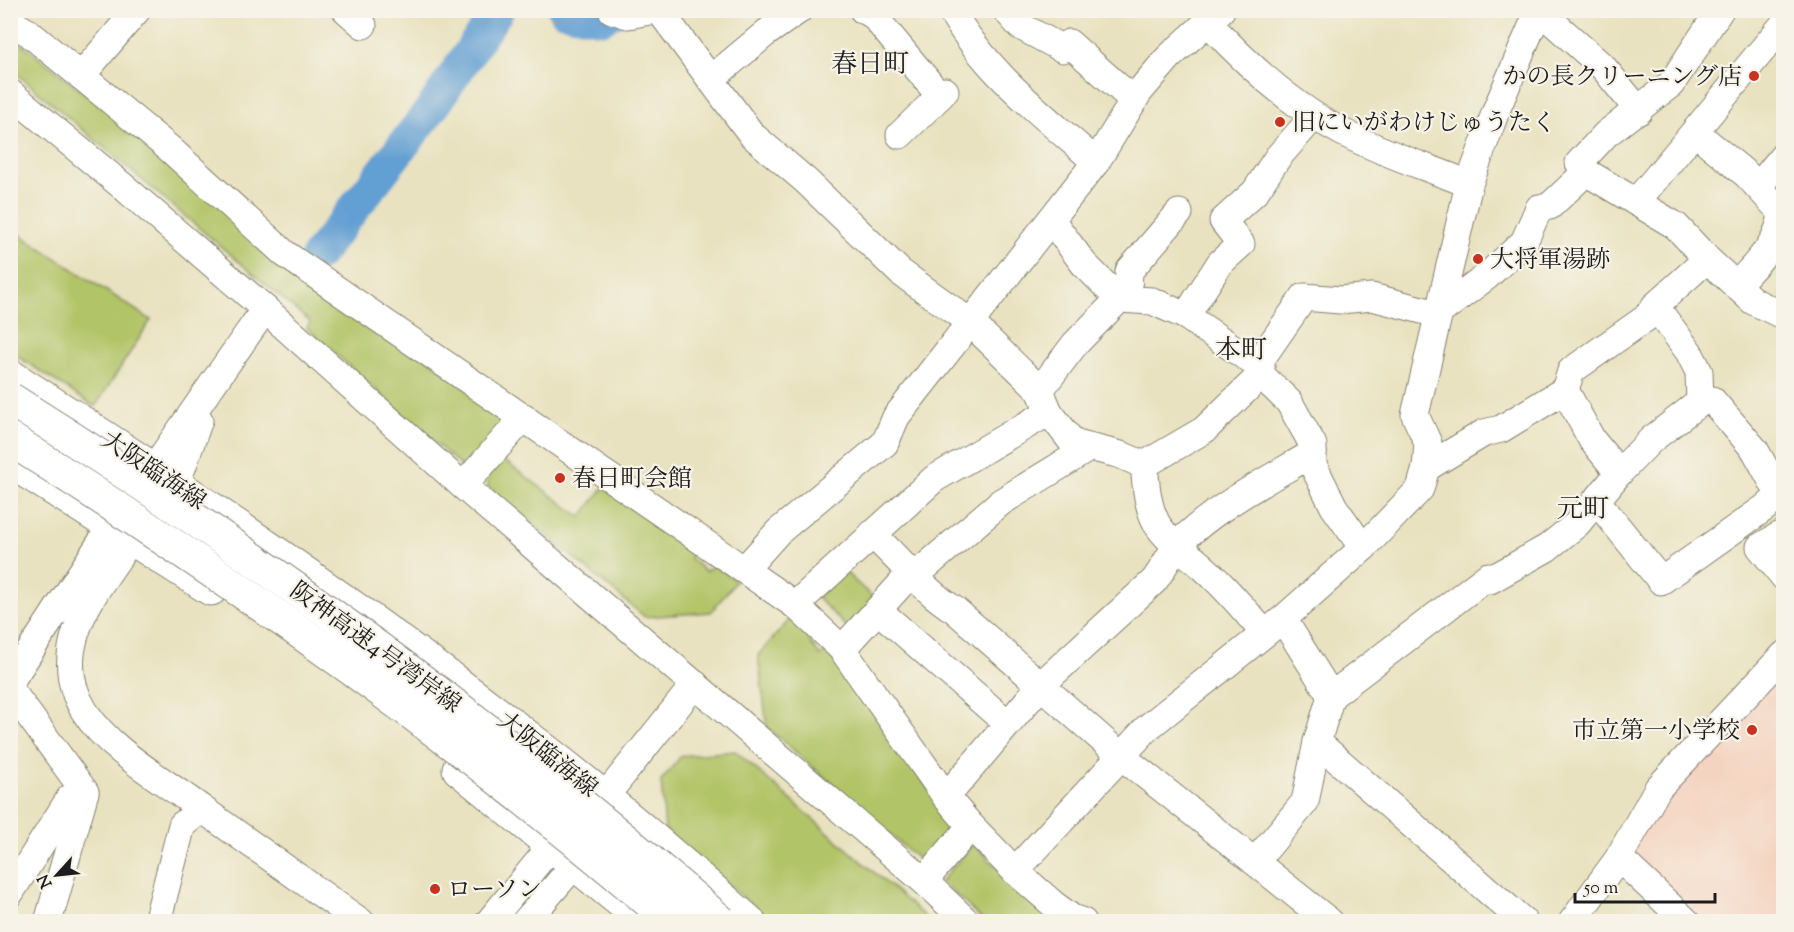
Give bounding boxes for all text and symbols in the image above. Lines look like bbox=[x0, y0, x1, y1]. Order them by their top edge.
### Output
district label: 春日町 bbox=[831, 47, 909, 84]
place label: かの長クリーニング店 bbox=[1502, 61, 1742, 95]
marker: かの長クリーニング店 bbox=[1747, 69, 1761, 83]
place label: 旧にいがわけじゅうたく bbox=[1292, 107, 1556, 141]
marker: 旧にいがわけじゅうたく bbox=[1273, 115, 1287, 129]
place label: 大将軍湯跡 bbox=[1490, 244, 1610, 278]
marker: 大将軍湯跡 bbox=[1471, 252, 1485, 266]
district label: 本町 bbox=[1215, 333, 1267, 370]
street label: 大阪臨海線 bbox=[94, 424, 212, 519]
place label: 春日町会館 bbox=[572, 463, 692, 497]
marker: 春日町会館 bbox=[553, 471, 567, 485]
district label: 元町 bbox=[1557, 492, 1609, 529]
street label: 阪神高速4号湾岸線 bbox=[282, 575, 467, 722]
street label: 大阪臨海線 bbox=[489, 705, 604, 807]
place label: 市立第一小学校 bbox=[1572, 715, 1740, 749]
marker: 市立第一小学校 bbox=[1745, 723, 1759, 737]
north arrow bbox=[27, 845, 87, 905]
scale bar bbox=[1575, 866, 1714, 904]
text: N bbox=[33, 870, 59, 892]
place label: ローソン bbox=[447, 874, 542, 908]
text: 50 m bbox=[1583, 876, 1619, 902]
marker: ローソン bbox=[428, 882, 442, 896]

